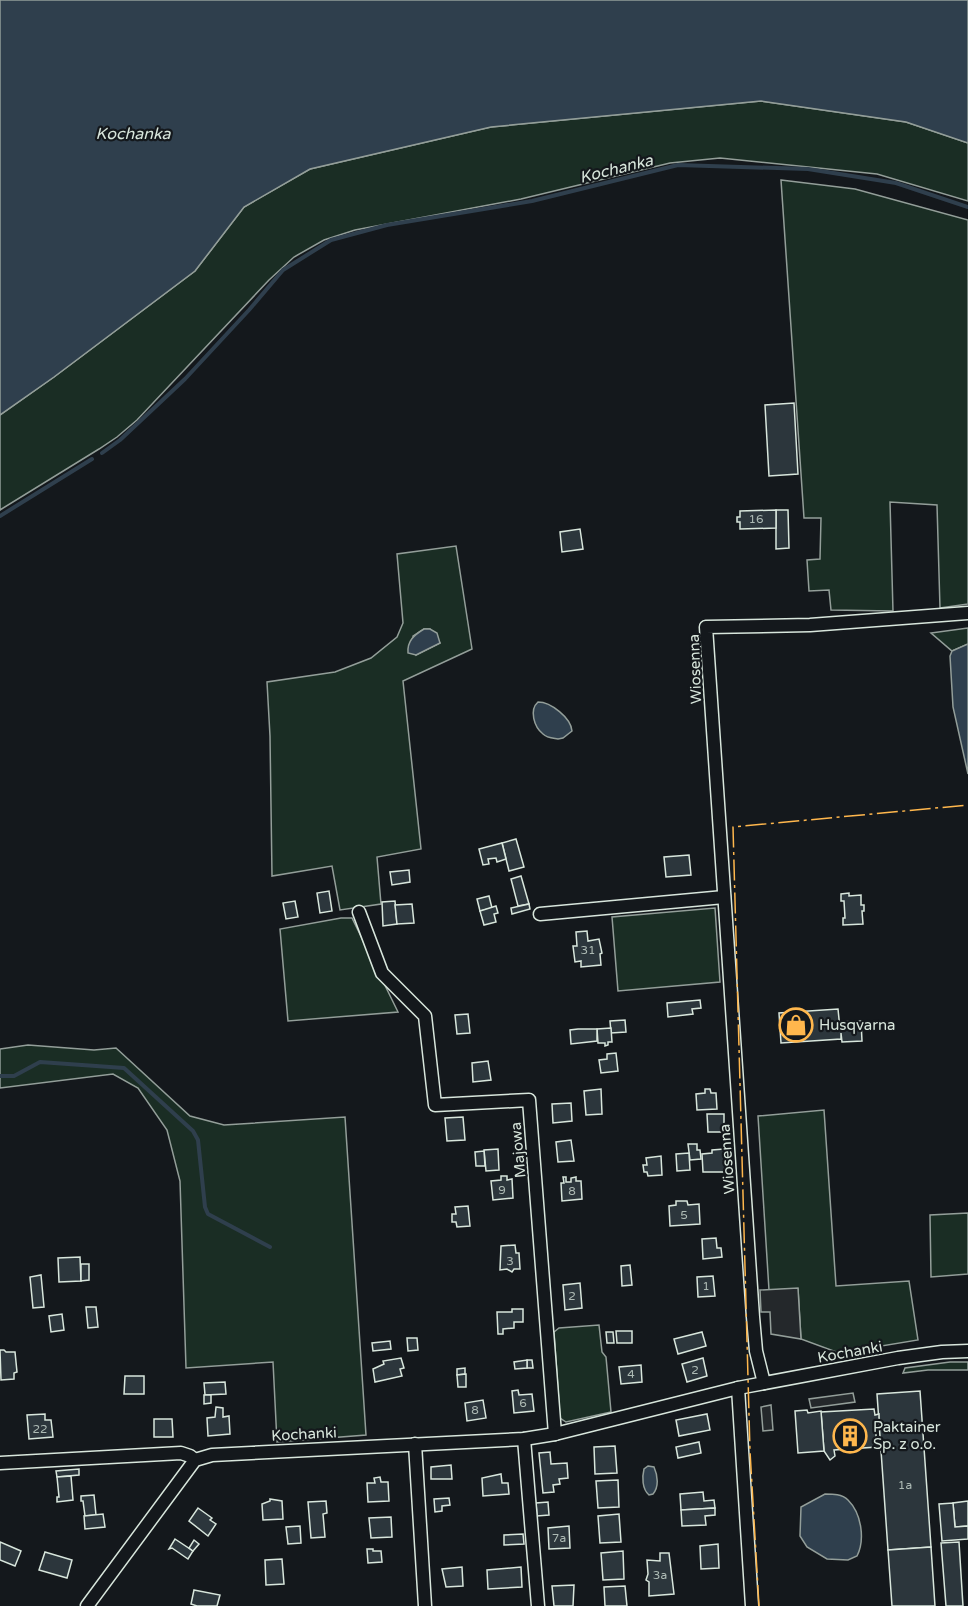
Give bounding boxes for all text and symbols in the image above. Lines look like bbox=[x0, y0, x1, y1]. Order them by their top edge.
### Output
water label: Kochanka bbox=[95, 124, 172, 144]
water label: Kochanka bbox=[577, 150, 656, 188]
house number: 16 bbox=[748, 512, 764, 526]
street label: Wiosenna bbox=[685, 634, 705, 704]
house number: 31 bbox=[580, 943, 596, 957]
shop icon: Husqvarna bbox=[778, 1007, 814, 1043]
place label: Husqvarna bbox=[819, 1016, 896, 1034]
street label: Majowa bbox=[507, 1121, 529, 1179]
street label: Wiosenna bbox=[716, 1123, 738, 1195]
house number: 9 bbox=[498, 1183, 506, 1197]
house number: 8 bbox=[568, 1184, 576, 1198]
house number: 5 bbox=[680, 1208, 688, 1222]
house number: 3 bbox=[506, 1254, 514, 1268]
house number: 1 bbox=[702, 1279, 710, 1293]
house number: 2 bbox=[568, 1289, 576, 1303]
street label: Kochanki bbox=[816, 1337, 884, 1367]
house number: 2 bbox=[691, 1363, 699, 1377]
house number: 4 bbox=[627, 1367, 635, 1381]
house number: 6 bbox=[519, 1396, 527, 1410]
house number: 8 bbox=[471, 1403, 479, 1417]
building icon: Paktainer Sp. z o.o. bbox=[832, 1418, 868, 1454]
place label: Paktainer Sp. z o.o. bbox=[873, 1418, 941, 1453]
house number: 22 bbox=[32, 1422, 48, 1436]
street label: Kochanki bbox=[271, 1423, 337, 1445]
house number: 1a bbox=[898, 1478, 912, 1492]
house number: 7a bbox=[552, 1531, 566, 1545]
house number: 3a bbox=[653, 1568, 667, 1582]

